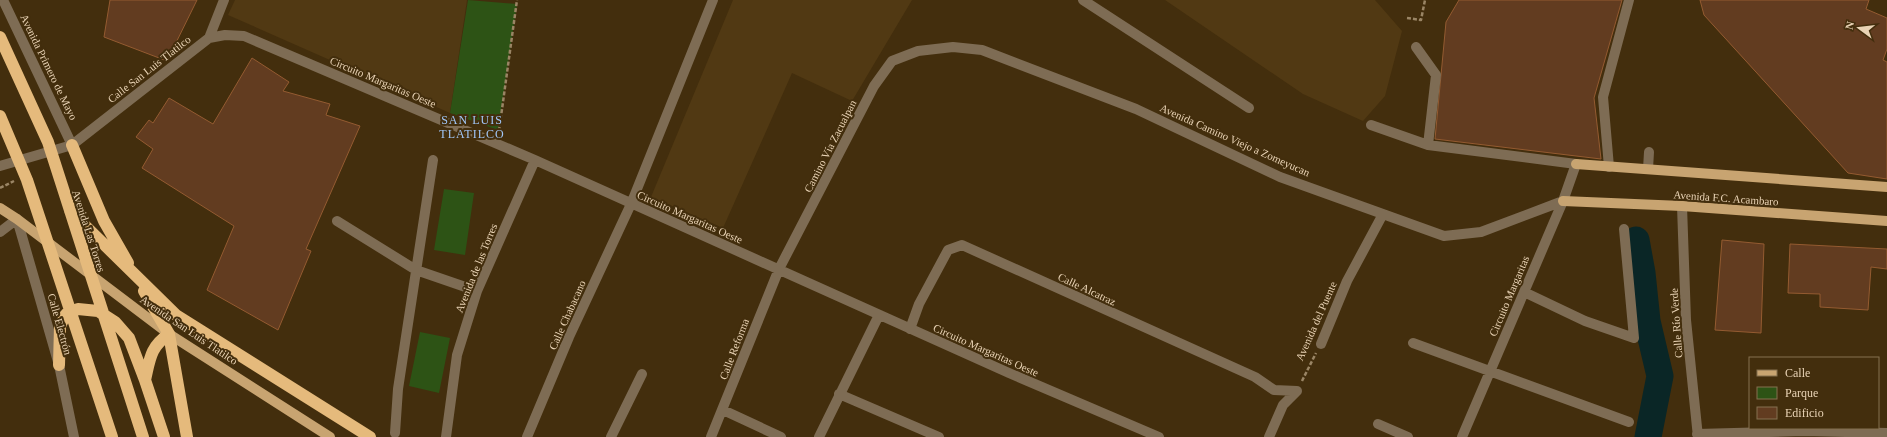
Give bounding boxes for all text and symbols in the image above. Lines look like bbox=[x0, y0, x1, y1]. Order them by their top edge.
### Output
north arrow bbox=[1839, 8, 1879, 48]
street label: Avenida Primero de Mayo bbox=[18, 12, 80, 122]
text: N bbox=[1843, 20, 1856, 31]
street label: Calle San Luis Tlatilco bbox=[105, 33, 193, 105]
street label: Circuito Margaritas Oeste bbox=[328, 54, 438, 110]
street label: Camino Vía Zacualpan bbox=[802, 97, 859, 194]
street label: Avenida Camino Viejo a Zomeyucan bbox=[1158, 101, 1312, 179]
district label: SAN LUIS TLATILCO bbox=[439, 113, 505, 141]
street label: Avenida Las Torres bbox=[70, 188, 108, 274]
street label: Circuito Margaritas Oeste bbox=[635, 188, 745, 246]
street label: Avenida F.C. Acambaro bbox=[1673, 188, 1779, 208]
street label: Avenida de las Torres bbox=[453, 222, 499, 314]
street label: Circuito Margaritas bbox=[1487, 254, 1531, 338]
street label: Calle Alcatraz bbox=[1056, 270, 1118, 308]
street label: Calle Chabacano bbox=[546, 278, 588, 352]
street label: Avenida del Puente bbox=[1293, 279, 1339, 362]
street label: Calle Río Verde bbox=[1668, 288, 1684, 358]
street label: Calle Electrón bbox=[46, 292, 75, 357]
street label: Avenida San Luis Tlatilco bbox=[138, 293, 240, 367]
street label: Calle Reforma bbox=[717, 317, 751, 381]
street label: Circuito Margaritas Oeste bbox=[931, 321, 1041, 379]
legend bbox=[1749, 357, 1879, 429]
text: Calle bbox=[1785, 366, 1810, 380]
text: Parque bbox=[1785, 386, 1818, 400]
text: Edificio bbox=[1785, 406, 1824, 420]

